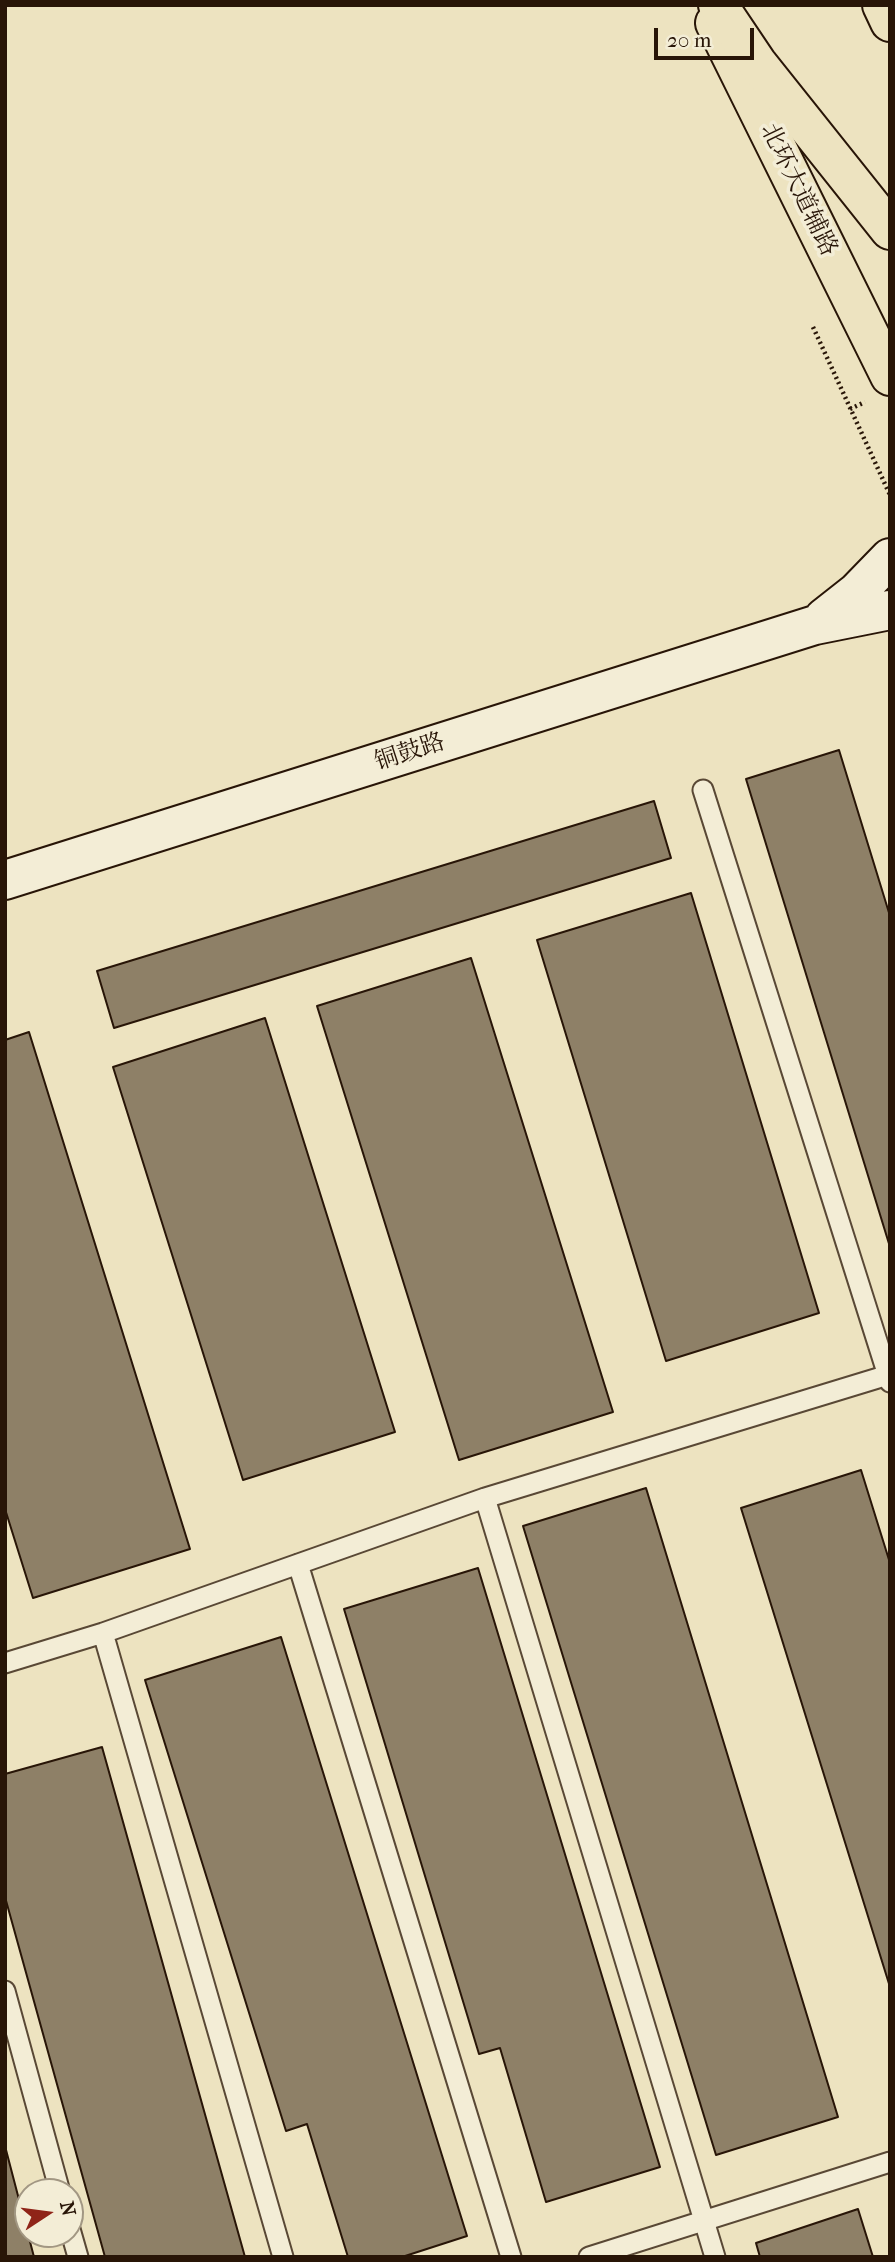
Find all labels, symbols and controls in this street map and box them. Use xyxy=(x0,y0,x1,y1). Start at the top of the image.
scale bar xyxy=(657,14,757,58)
text: 20 m xyxy=(667,28,711,52)
street label: 北环大道辅路 xyxy=(753,119,843,261)
street label: 铜鼓路 xyxy=(371,728,449,778)
north arrow xyxy=(14,2178,84,2248)
text: N xyxy=(55,2199,80,2218)

